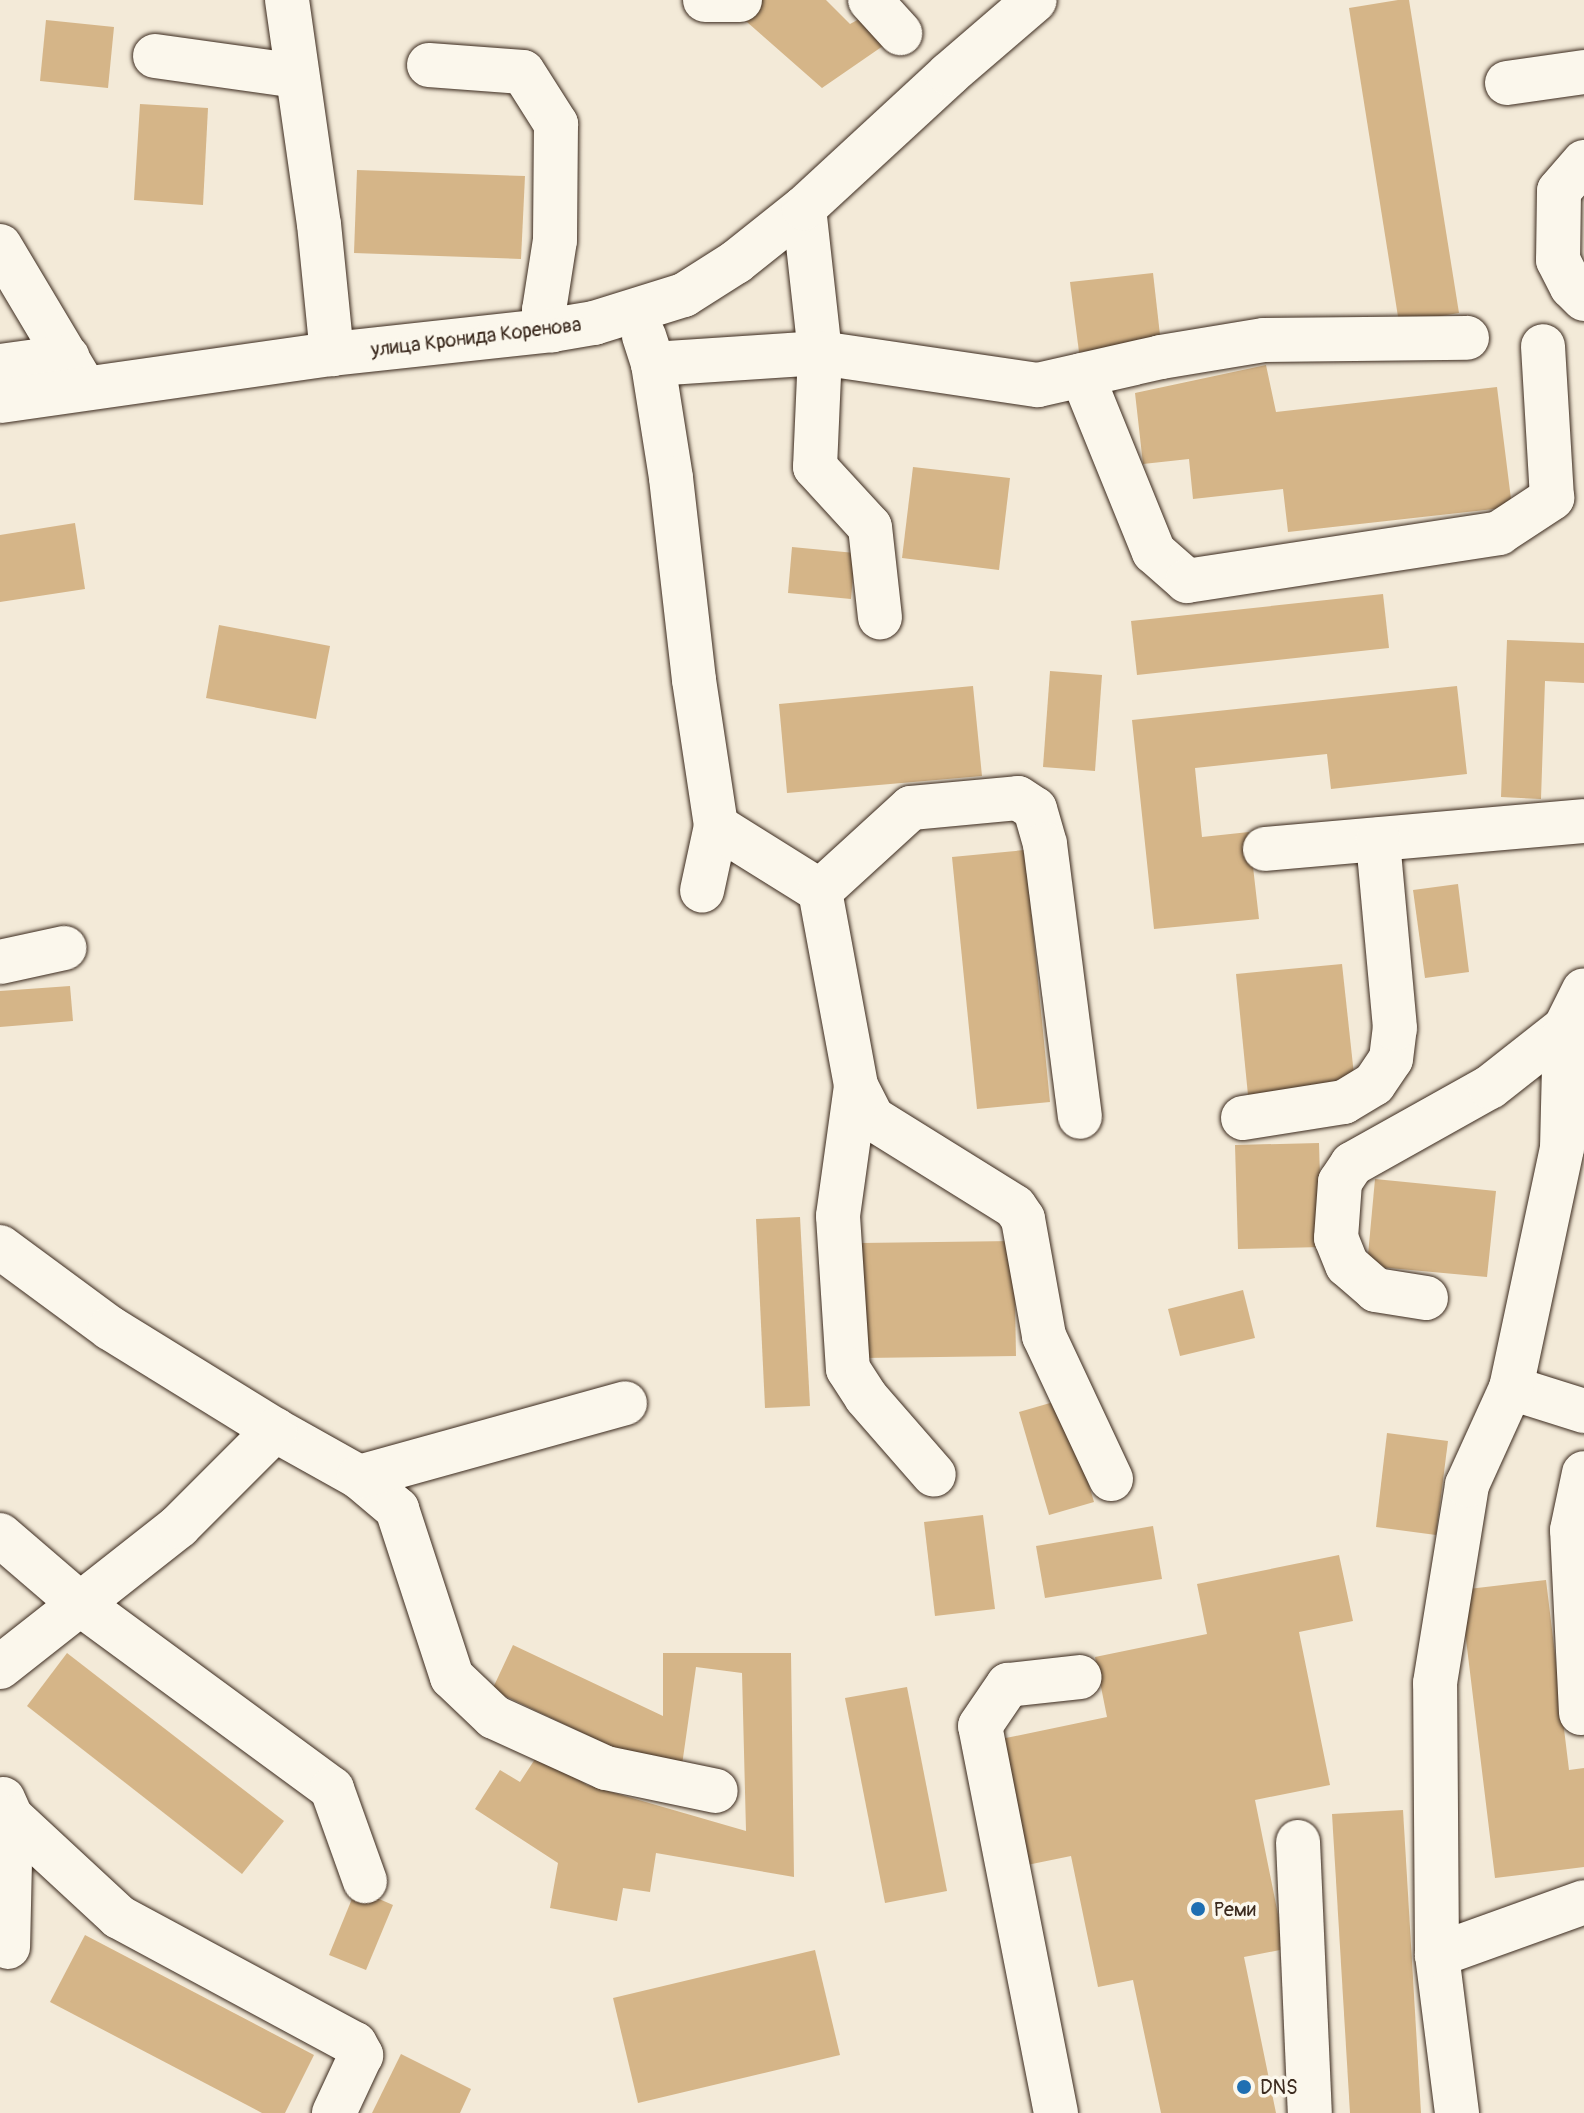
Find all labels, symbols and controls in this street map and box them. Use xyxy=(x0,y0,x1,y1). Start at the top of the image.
street label: улица Кронида Коренова xyxy=(369,312,583,362)
place label: Реми xyxy=(1214,1897,1256,1921)
marker: Реми xyxy=(1189,1900,1207,1918)
place label: DNS xyxy=(1260,2075,1298,2099)
marker: DNS xyxy=(1235,2078,1253,2096)

